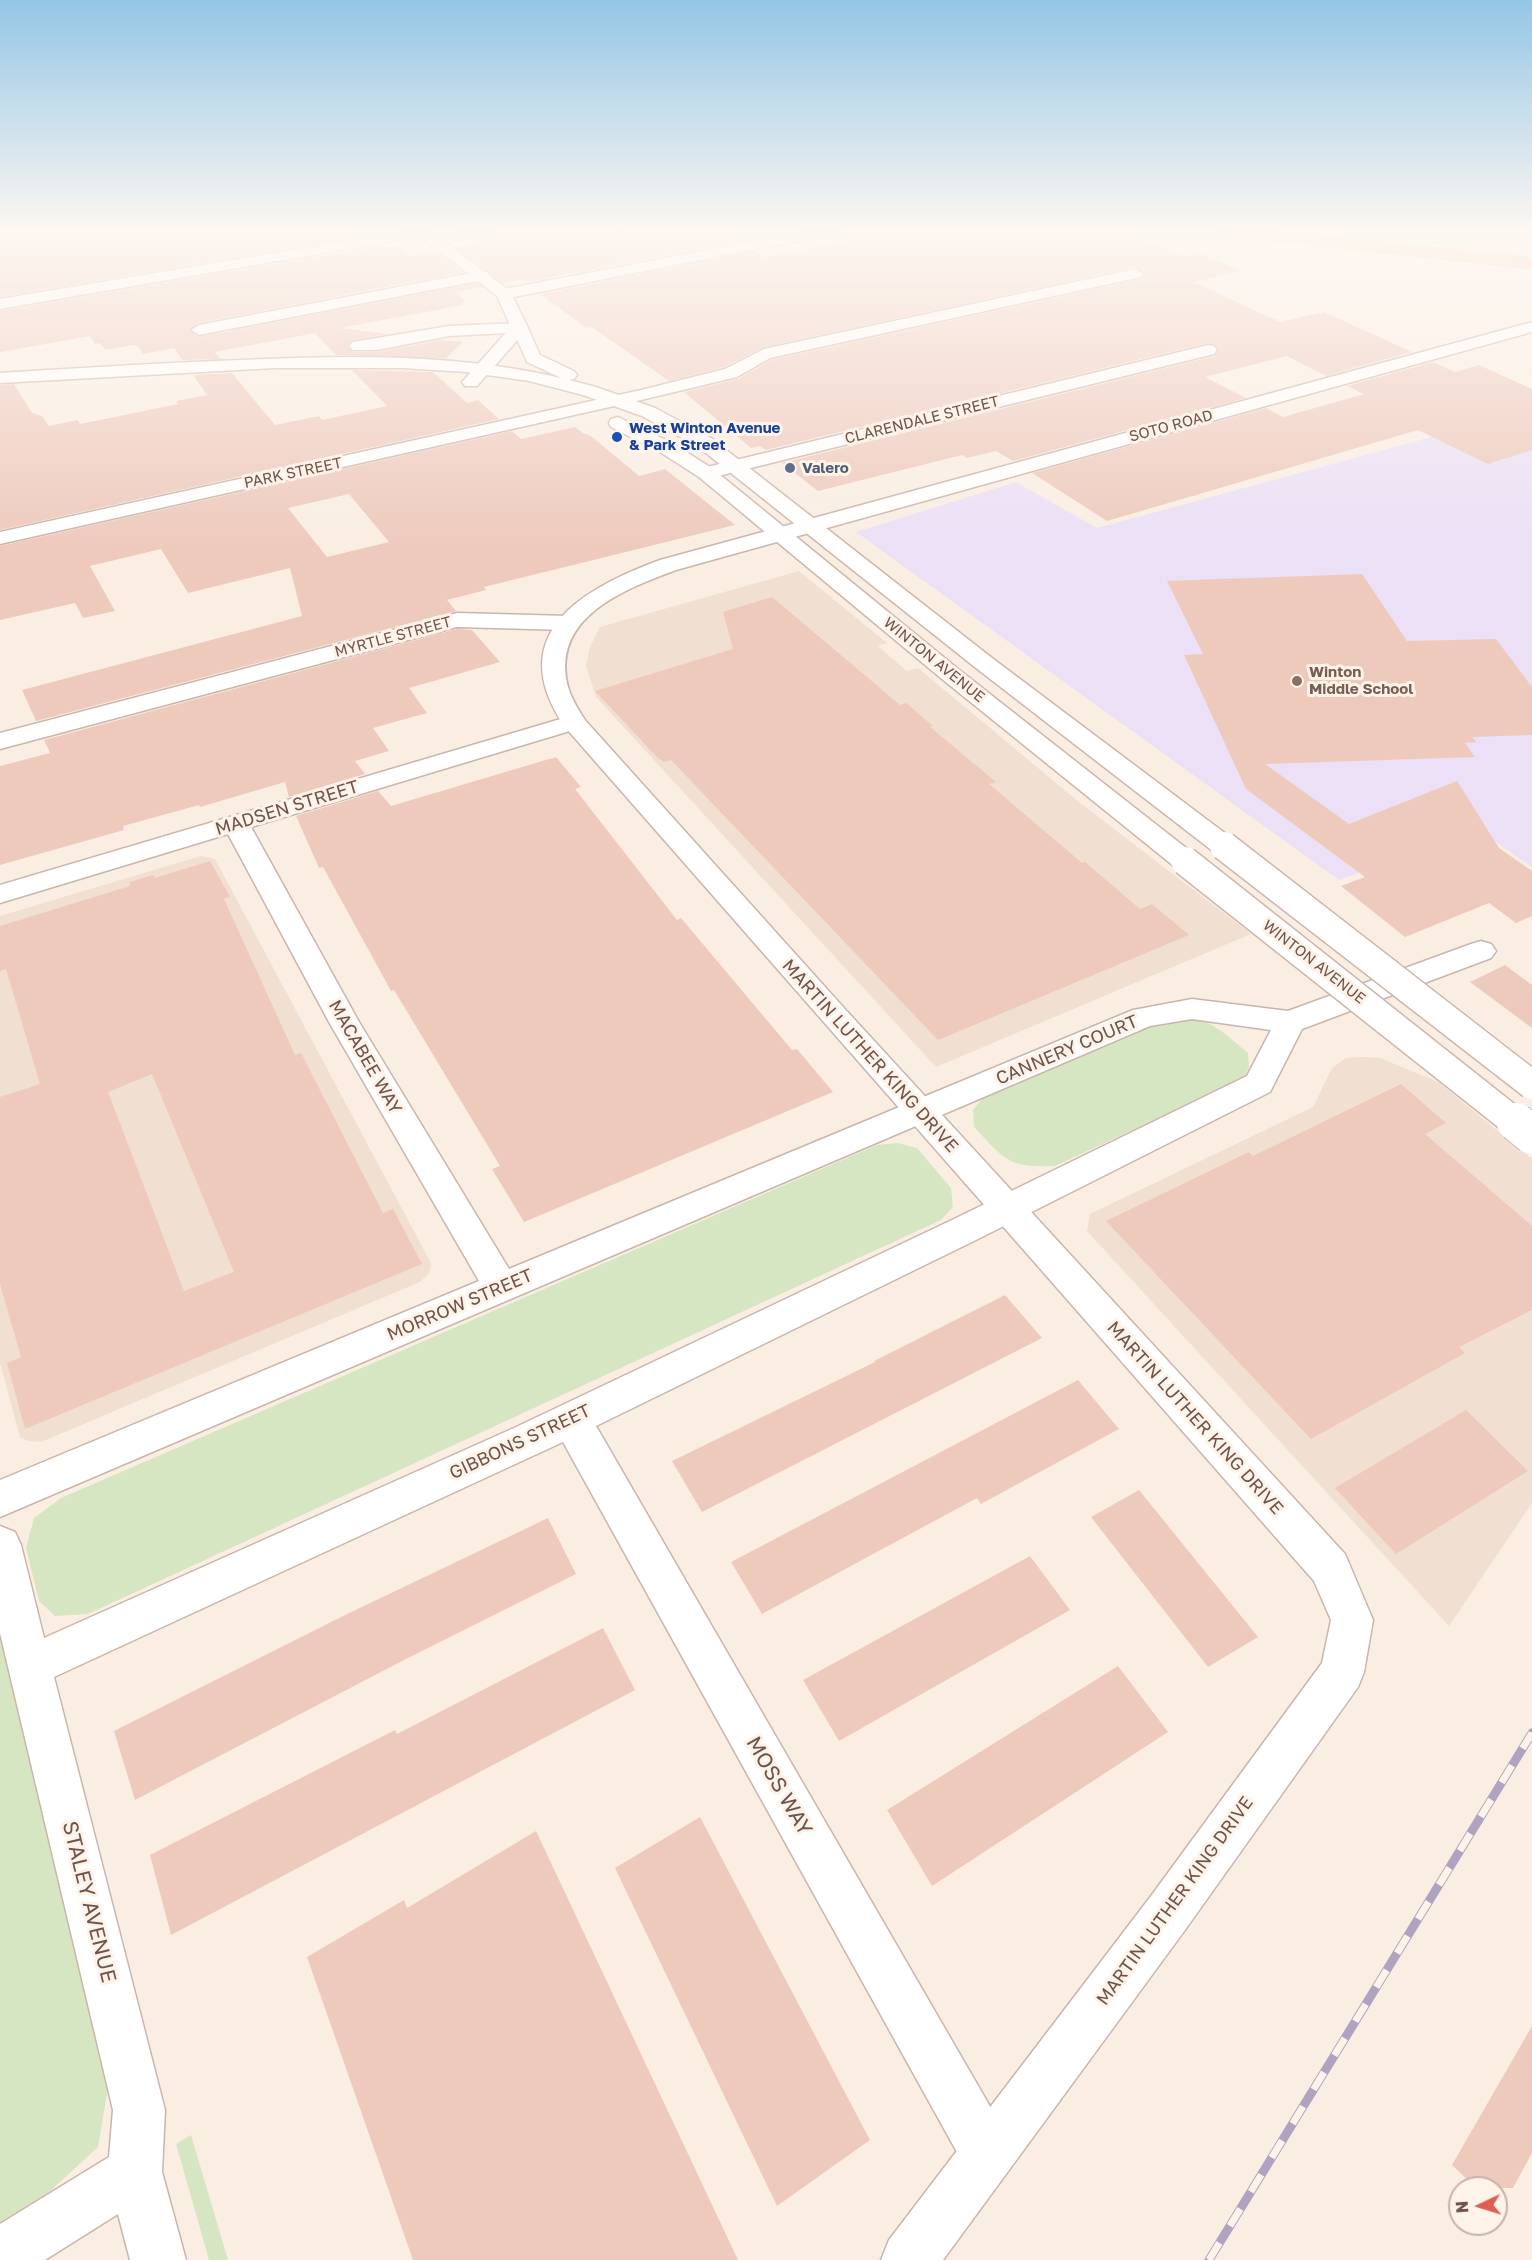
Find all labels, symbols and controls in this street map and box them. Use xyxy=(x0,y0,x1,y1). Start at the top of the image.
street label: CLARENDALE STREET xyxy=(843,392,1001,448)
street label: SOTO ROAD xyxy=(1127,406,1215,446)
place label: West Winton Avenue & Park Street xyxy=(629,419,780,454)
marker: West Winton Avenue & Park Street xyxy=(610,430,624,444)
street label: PARK STREET xyxy=(242,454,344,492)
place label: Valero xyxy=(802,459,849,477)
marker: Valero xyxy=(783,461,797,475)
street label: MYRTLE STREET xyxy=(333,613,453,661)
street label: WINTON AVENUE xyxy=(880,614,988,706)
place label: Winton Middle School xyxy=(1309,663,1413,698)
marker: Winton Middle School xyxy=(1290,674,1304,688)
street label: MADSEN STREET xyxy=(213,776,361,840)
street label: WINTON AVENUE xyxy=(1259,916,1369,1008)
street label: MARTIN LUTHER KING DRIVE xyxy=(778,955,962,1157)
street label: MACABEE WAY xyxy=(324,996,406,1118)
street label: CANNERY COURT xyxy=(993,1010,1141,1090)
street label: MORROW STREET xyxy=(384,1265,536,1345)
street label: MARTIN LUTHER KING DRIVE xyxy=(1103,1317,1287,1519)
street label: GIBBONS STREET xyxy=(446,1400,594,1484)
street label: MOSS WAY xyxy=(741,1732,817,1840)
street label: MARTIN LUTHER KING DRIVE xyxy=(1092,1793,1258,2009)
street label: STALEY AVENUE xyxy=(57,1819,121,1985)
north arrow xyxy=(1448,2176,1508,2236)
text: N xyxy=(1452,2200,1472,2214)

